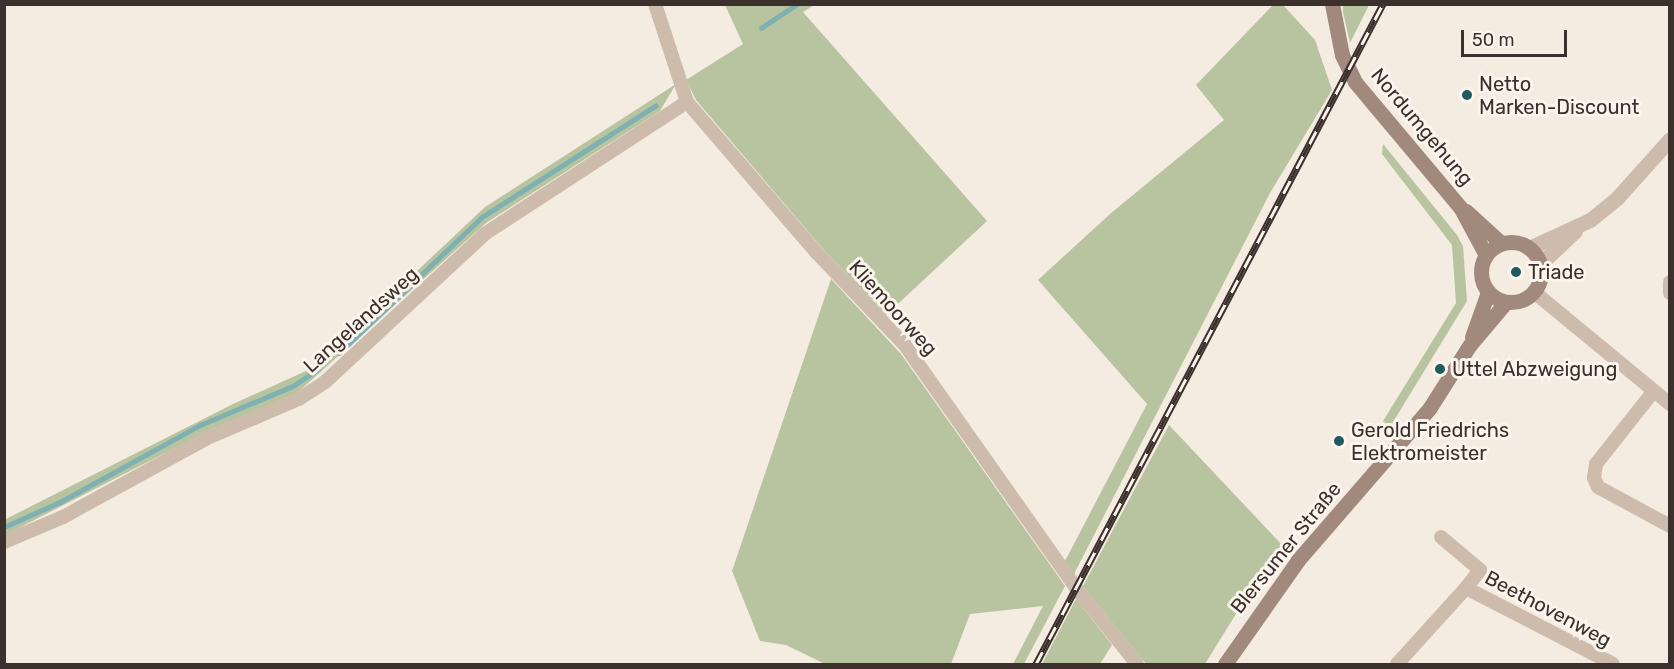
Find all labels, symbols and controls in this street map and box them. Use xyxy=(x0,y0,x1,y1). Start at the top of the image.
scale bar xyxy=(1464,18,1570,56)
text: 50 m xyxy=(1472,29,1515,51)
street label: Nordumgehung xyxy=(1366,63,1478,191)
place label: Netto Marken-Discount xyxy=(1479,72,1639,119)
marker: Netto Marken-Discount xyxy=(1460,88,1474,102)
street label: Kliemoorweg xyxy=(844,255,942,361)
place label: Triade xyxy=(1528,260,1585,284)
street label: Langelandsweg xyxy=(299,262,423,378)
marker: Triade xyxy=(1509,265,1523,279)
place label: Uttel Abzweigung xyxy=(1452,357,1618,381)
marker: Uttel Abzweigung xyxy=(1433,362,1447,376)
place label: Gerold Friedrichs Elektromeister xyxy=(1351,418,1509,465)
marker: Gerold Friedrichs Elektromeister xyxy=(1332,434,1346,448)
street label: Blersumer Straße xyxy=(1226,477,1346,619)
street label: Beethovenweg xyxy=(1481,566,1615,652)

